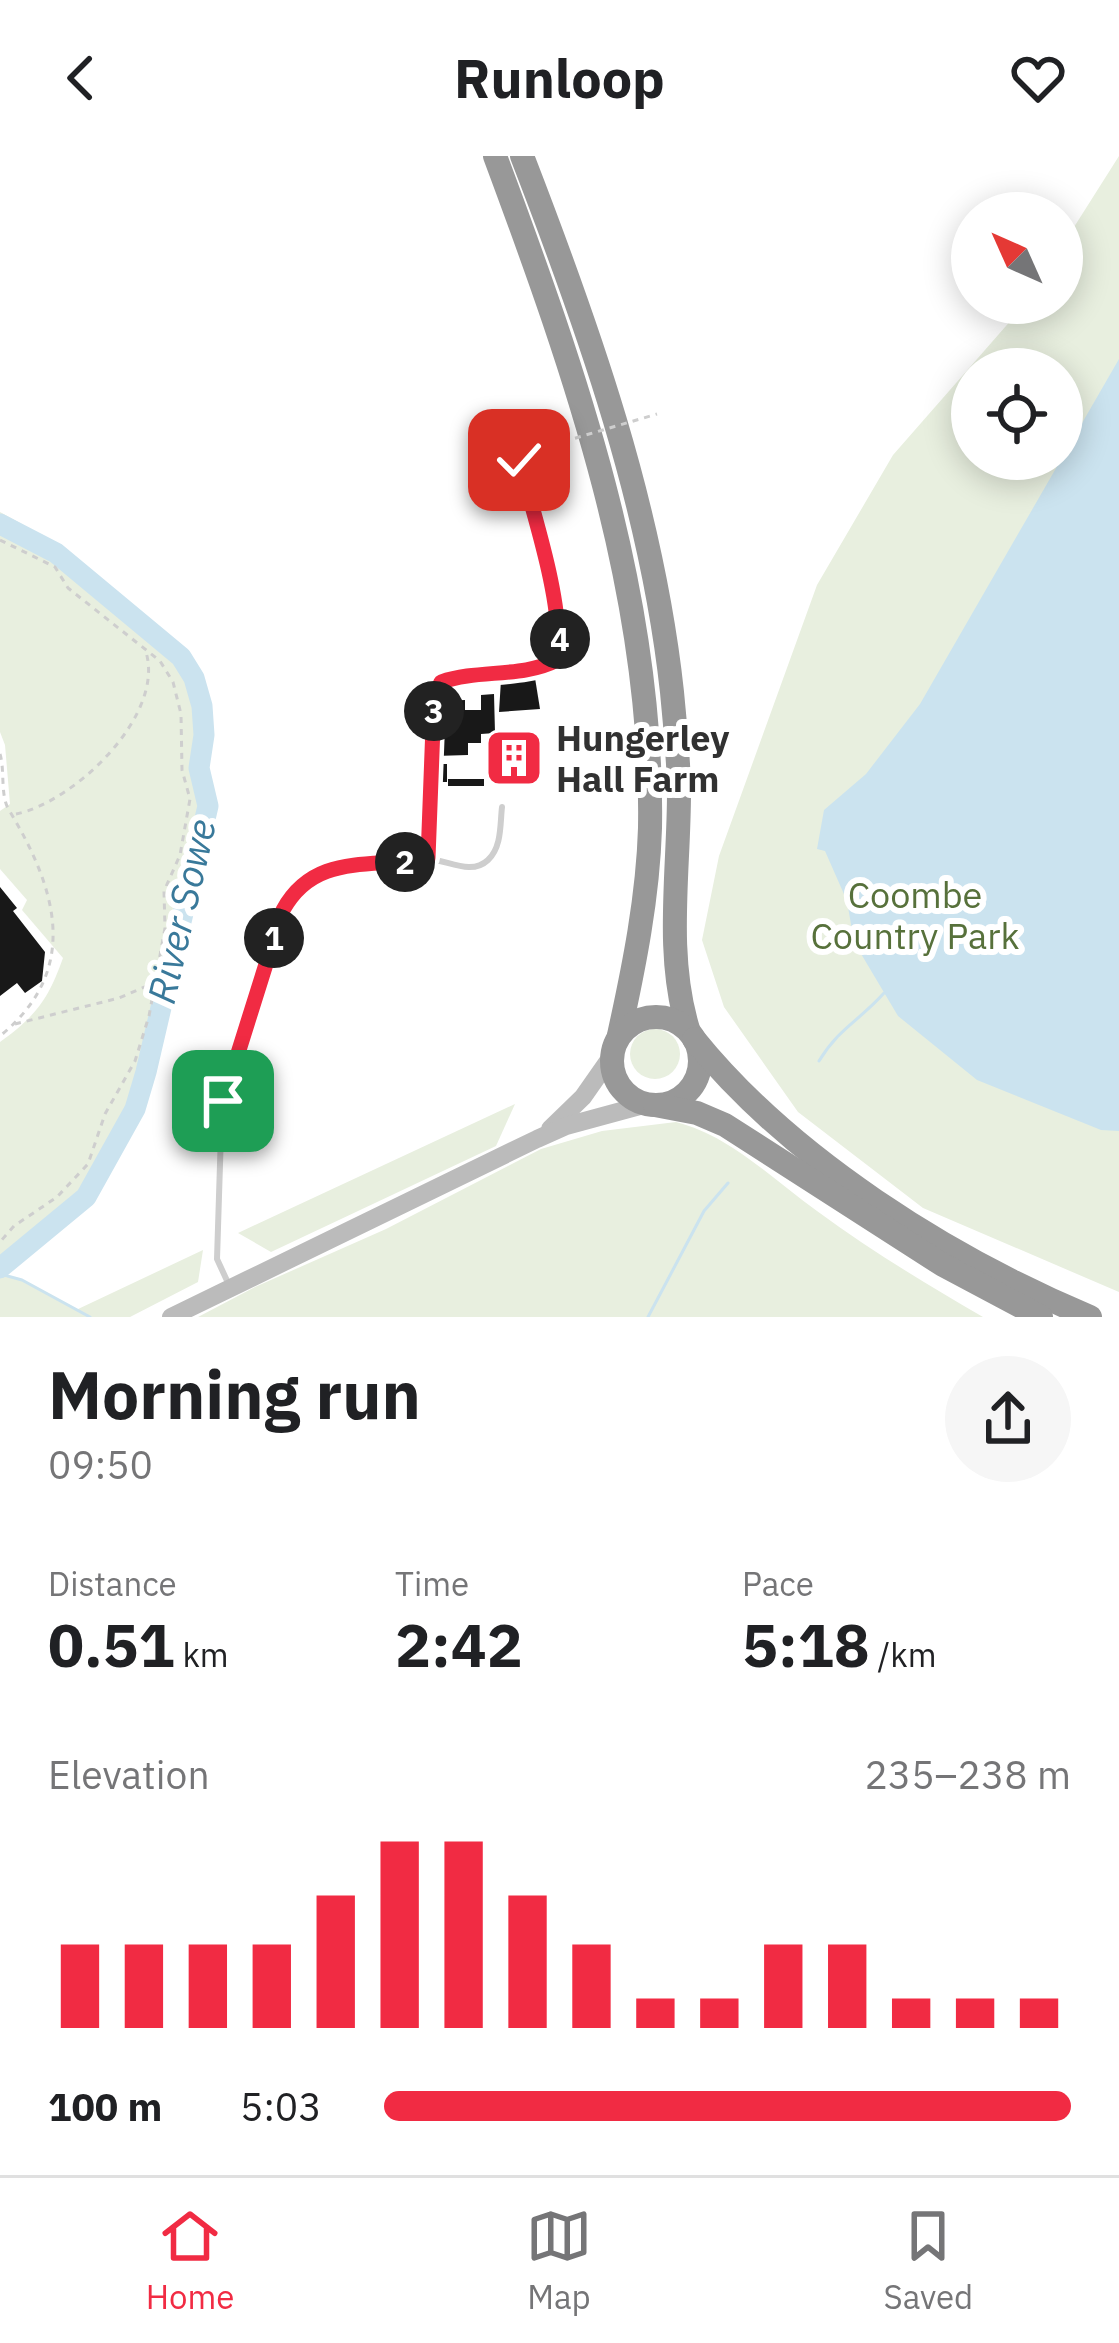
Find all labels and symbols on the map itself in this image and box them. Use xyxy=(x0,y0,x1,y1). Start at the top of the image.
north arrow xyxy=(951,192,1083,324)
pin xyxy=(468,409,570,511)
pin: 4 xyxy=(530,609,590,669)
pin: 3 xyxy=(404,681,464,741)
place label: Hungerley Hall Farm xyxy=(556,714,730,802)
building icon: Hungerley Hall Farm xyxy=(483,727,545,789)
water label: River Sowe xyxy=(135,814,227,1008)
pin: 2 xyxy=(375,832,435,892)
park label: Coombe Country Park xyxy=(811,871,1019,959)
pin: 1 xyxy=(244,908,304,968)
pin xyxy=(172,1050,274,1152)

